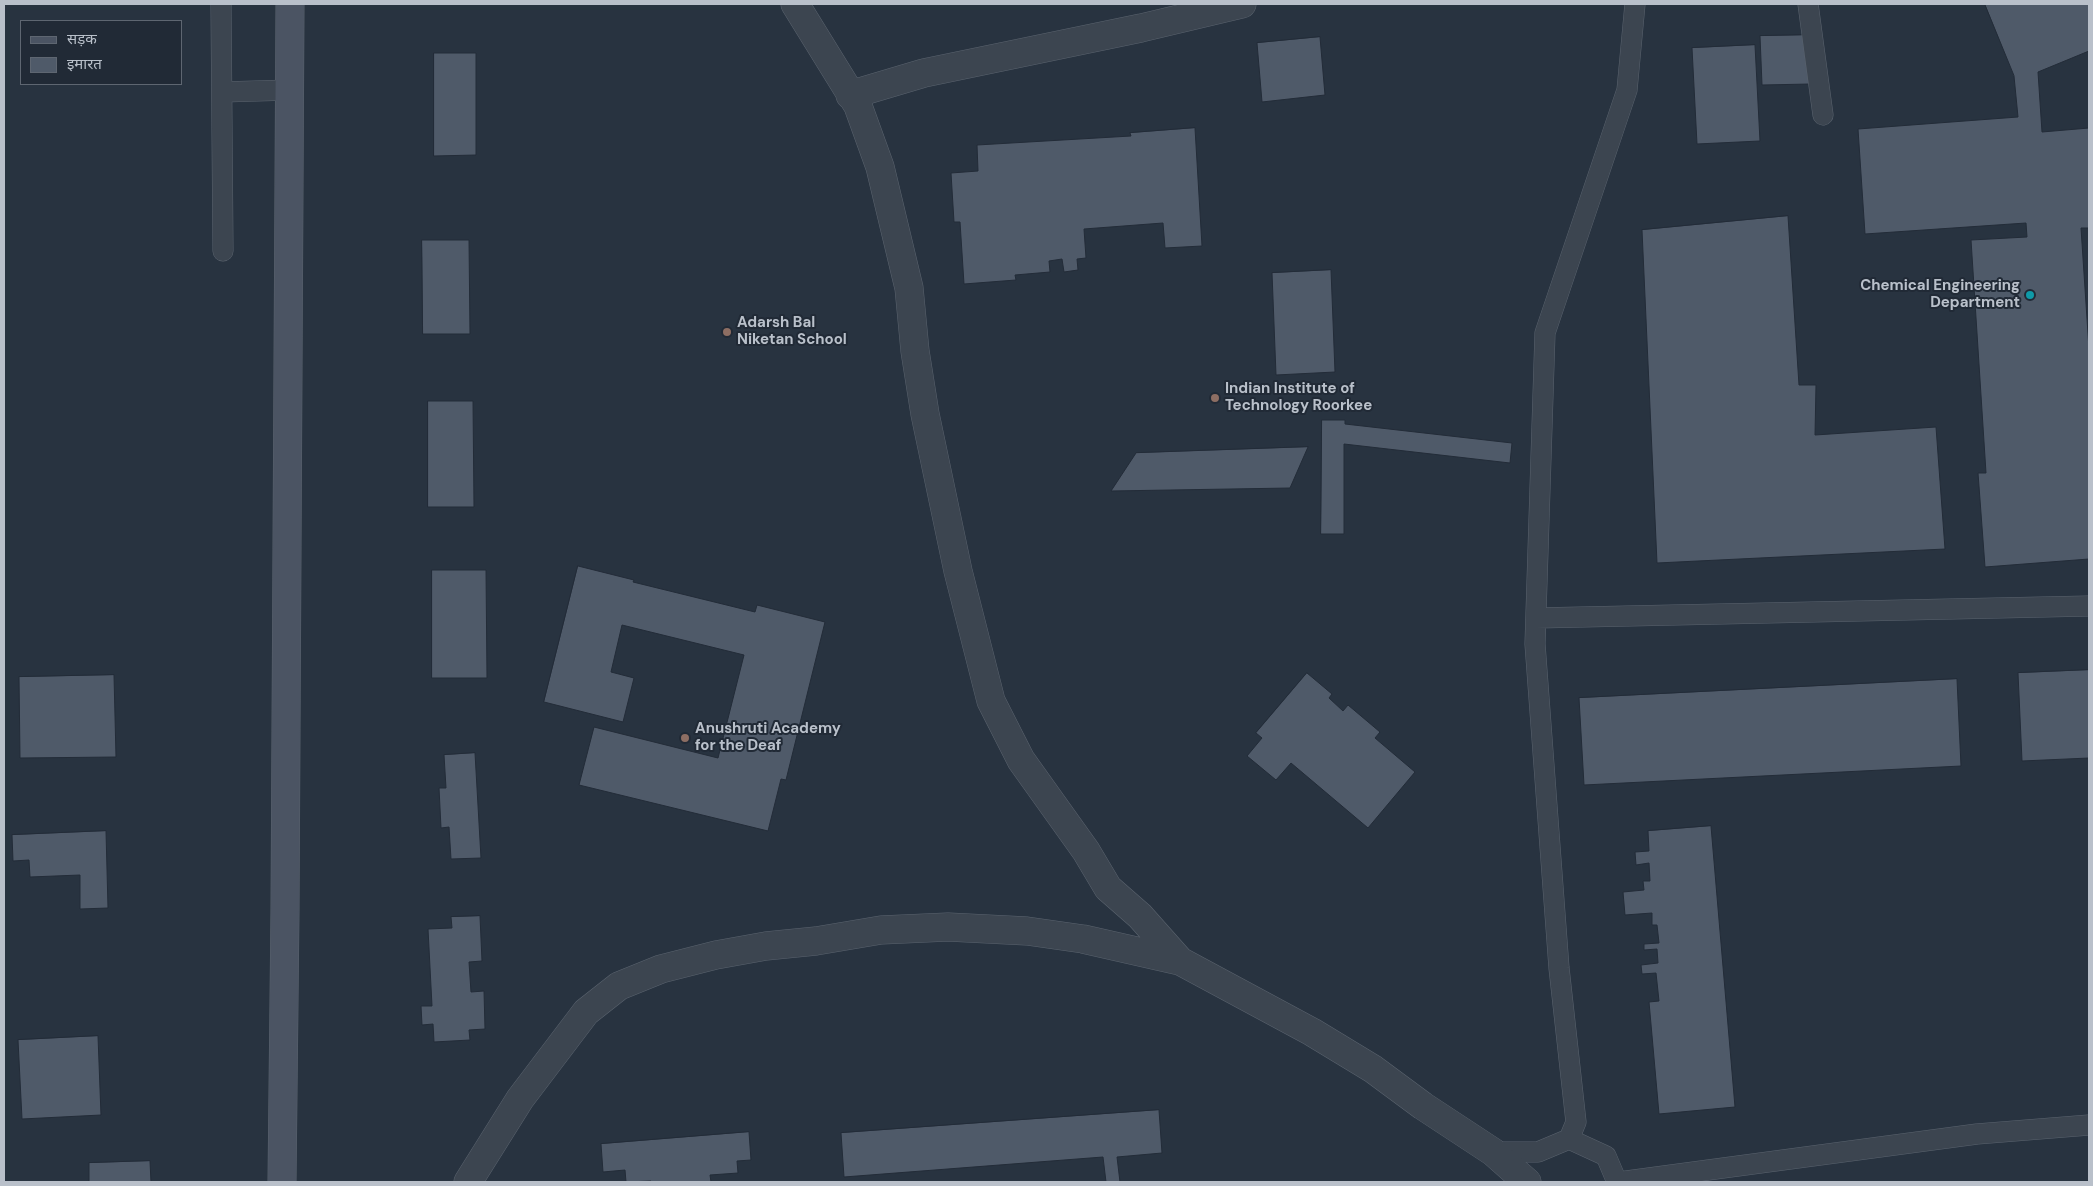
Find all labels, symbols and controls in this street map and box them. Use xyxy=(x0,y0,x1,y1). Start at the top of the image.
legend xyxy=(20,20,182,85)
text: सड़क xyxy=(67,29,97,49)
text: इमारत xyxy=(67,54,102,74)
place label: Chemical Engineering Department xyxy=(1860,277,2020,312)
marker: Chemical Engineering Department xyxy=(2024,289,2036,301)
place label: Adarsh Bal Niketan School xyxy=(737,314,847,349)
marker: Adarsh Bal Niketan School xyxy=(721,326,733,338)
place label: Indian Institute of Technology Roorkee xyxy=(1225,380,1372,415)
marker: Indian Institute of Technology Roorkee xyxy=(1209,392,1221,404)
place label: Anushruti Academy for the Deaf xyxy=(695,720,841,755)
marker: Anushruti Academy for the Deaf xyxy=(679,732,691,744)

